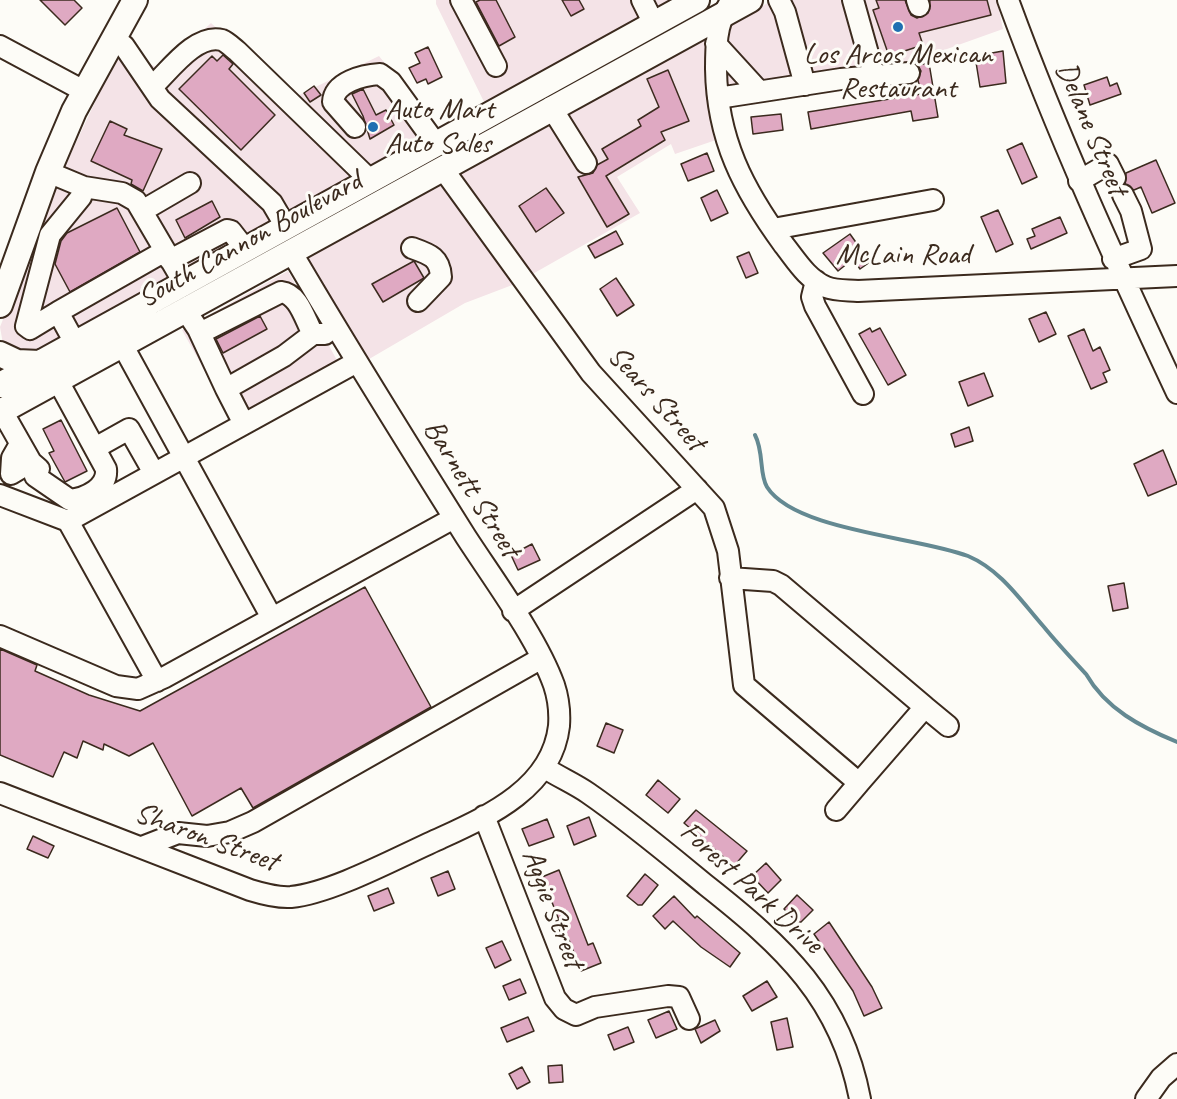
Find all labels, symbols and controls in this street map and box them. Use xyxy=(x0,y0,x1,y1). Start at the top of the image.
marker: Los Arcos Mexican Restaurant xyxy=(891,20,905,34)
place label: Los Arcos Mexican Restaurant xyxy=(804,37,992,107)
street label: Delane Street xyxy=(1047,57,1135,201)
place label: Auto Mart Auto Sales xyxy=(385,92,494,162)
marker: Auto Mart Auto Sales xyxy=(366,120,380,134)
street label: South Cannon Boulevard xyxy=(132,164,368,316)
street label: McLain Road xyxy=(836,237,970,273)
street label: Sears Street xyxy=(599,339,713,459)
street label: Barnett Street xyxy=(415,414,527,564)
street label: Sharon Street xyxy=(130,795,282,881)
street label: Forest Park Drive xyxy=(672,814,830,962)
street label: Aggie Street xyxy=(513,845,591,973)

